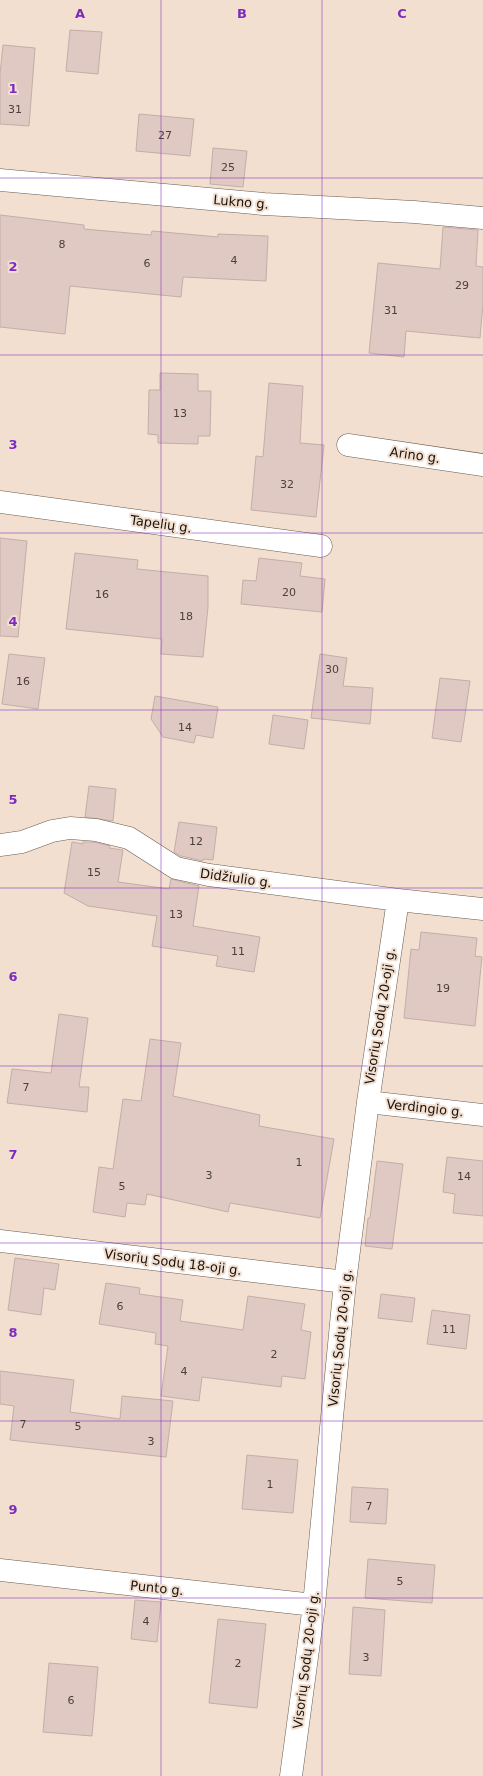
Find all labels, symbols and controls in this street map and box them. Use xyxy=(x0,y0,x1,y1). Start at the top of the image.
text: A xyxy=(75,6,85,21)
text: B xyxy=(237,6,247,21)
text: C xyxy=(397,6,407,21)
text: 1 xyxy=(8,81,18,96)
house number: 31 xyxy=(8,103,22,116)
house number: 27 xyxy=(158,129,172,142)
house number: 25 xyxy=(221,161,235,174)
street label: Lukno g. xyxy=(213,192,269,212)
house number: 8 xyxy=(59,238,66,251)
house number: 4 xyxy=(231,254,238,267)
house number: 6 xyxy=(144,257,151,270)
text: 2 xyxy=(8,259,18,274)
house number: 29 xyxy=(455,279,469,292)
house number: 31 xyxy=(384,304,398,317)
house number: 13 xyxy=(173,407,187,420)
text: 3 xyxy=(8,437,18,452)
street label: Arino g. xyxy=(389,444,441,466)
house number: 32 xyxy=(280,478,294,491)
street label: Tapelių g. xyxy=(128,512,193,536)
house number: 20 xyxy=(282,586,296,599)
house number: 16 xyxy=(95,588,109,601)
house number: 18 xyxy=(179,610,193,623)
text: 4 xyxy=(8,614,18,629)
house number: 30 xyxy=(325,663,339,676)
house number: 16 xyxy=(16,675,30,688)
house number: 14 xyxy=(178,721,192,734)
text: 5 xyxy=(8,792,18,807)
house number: 12 xyxy=(189,835,203,848)
house number: 15 xyxy=(87,866,101,879)
street label: Didžiulio g. xyxy=(199,866,273,890)
house number: 13 xyxy=(169,908,183,921)
house number: 11 xyxy=(231,945,245,958)
street label: Visorių Sodų 20-oji g. xyxy=(362,947,398,1085)
text: 6 xyxy=(8,969,18,984)
house number: 19 xyxy=(436,982,450,995)
house number: 7 xyxy=(23,1081,30,1094)
street label: Verdingio g. xyxy=(386,1096,464,1120)
text: 7 xyxy=(8,1147,18,1162)
house number: 1 xyxy=(296,1156,303,1169)
house number: 3 xyxy=(206,1169,213,1182)
house number: 14 xyxy=(457,1170,471,1183)
house number: 5 xyxy=(119,1180,126,1193)
street label: Visorių Sodų 18-oji g. xyxy=(103,1246,243,1278)
street label: Visorių Sodų 20-oji g. xyxy=(325,1268,355,1408)
house number: 6 xyxy=(117,1300,124,1313)
house number: 11 xyxy=(442,1323,456,1336)
text: 8 xyxy=(8,1325,18,1340)
house number: 2 xyxy=(271,1348,278,1361)
house number: 4 xyxy=(181,1365,188,1378)
house number: 7 xyxy=(20,1418,27,1431)
house number: 5 xyxy=(75,1420,82,1433)
house number: 3 xyxy=(148,1435,155,1448)
house number: 1 xyxy=(267,1478,274,1491)
house number: 7 xyxy=(366,1500,373,1513)
text: 9 xyxy=(8,1502,18,1517)
house number: 5 xyxy=(397,1575,404,1588)
street label: Punto g. xyxy=(130,1578,184,1598)
street label: Visorių Sodų 20-oji g. xyxy=(290,1590,322,1730)
house number: 4 xyxy=(143,1615,150,1628)
house number: 3 xyxy=(363,1651,370,1664)
house number: 2 xyxy=(235,1657,242,1670)
house number: 6 xyxy=(68,1694,75,1707)

